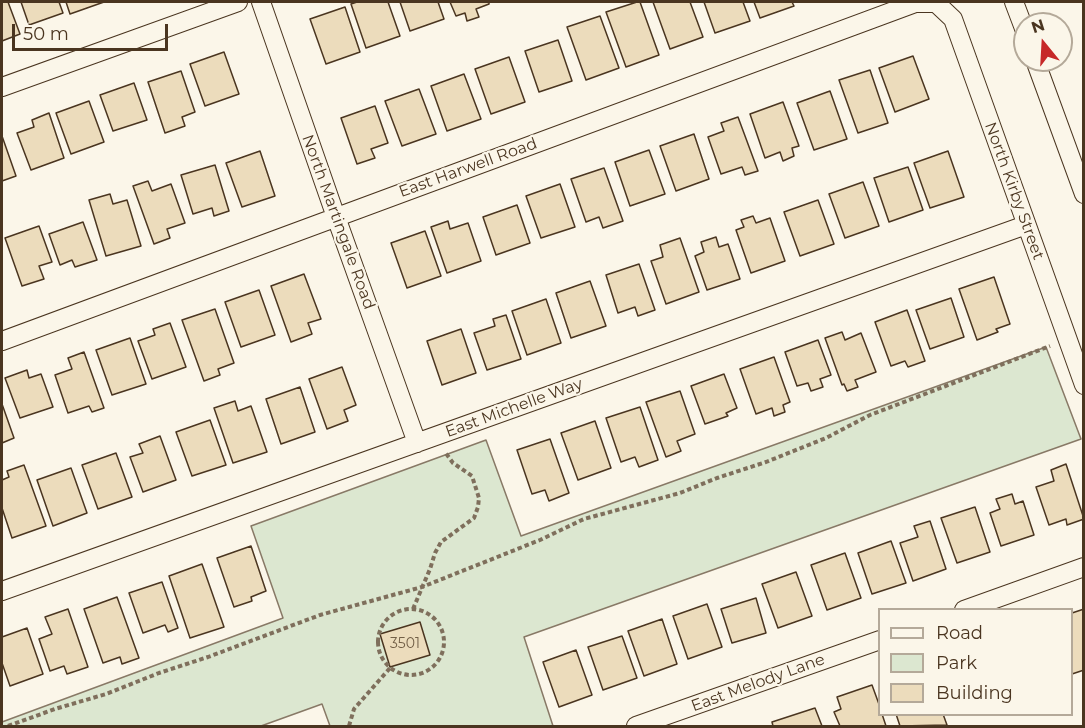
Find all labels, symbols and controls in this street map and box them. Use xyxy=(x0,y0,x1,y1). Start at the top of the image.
scale bar xyxy=(15,12,171,50)
north arrow xyxy=(1013,12,1073,72)
text: N xyxy=(1029,15,1047,37)
text: 50 m xyxy=(23,23,69,45)
street label: North Kirby Street xyxy=(980,120,1048,262)
street label: North Martingale Road xyxy=(297,132,379,312)
street label: East Harwell Road xyxy=(396,134,540,202)
street label: East Michelle Way xyxy=(443,374,585,442)
legend xyxy=(878,608,1073,716)
text: Road xyxy=(936,622,983,644)
house number: 3501 xyxy=(390,636,420,652)
street label: East Melody Lane xyxy=(689,650,827,716)
text: Park xyxy=(936,652,977,674)
text: Building xyxy=(936,682,1013,704)

